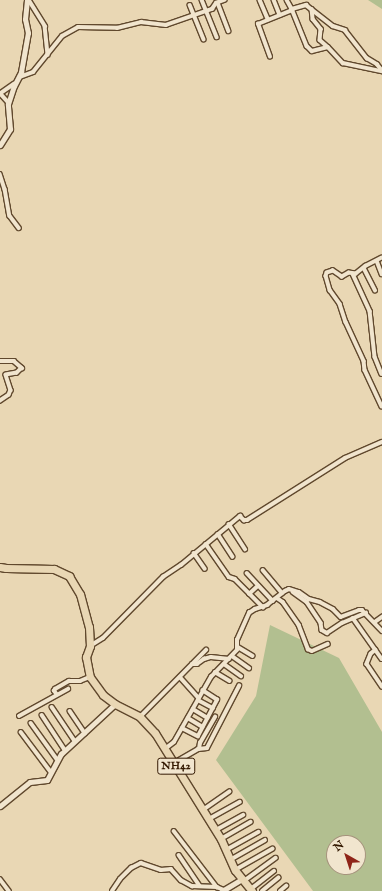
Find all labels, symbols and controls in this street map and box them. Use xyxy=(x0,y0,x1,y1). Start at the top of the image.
road number: NH42 xyxy=(157,757,195,775)
north arrow xyxy=(326,835,366,875)
text: N xyxy=(331,838,347,855)

